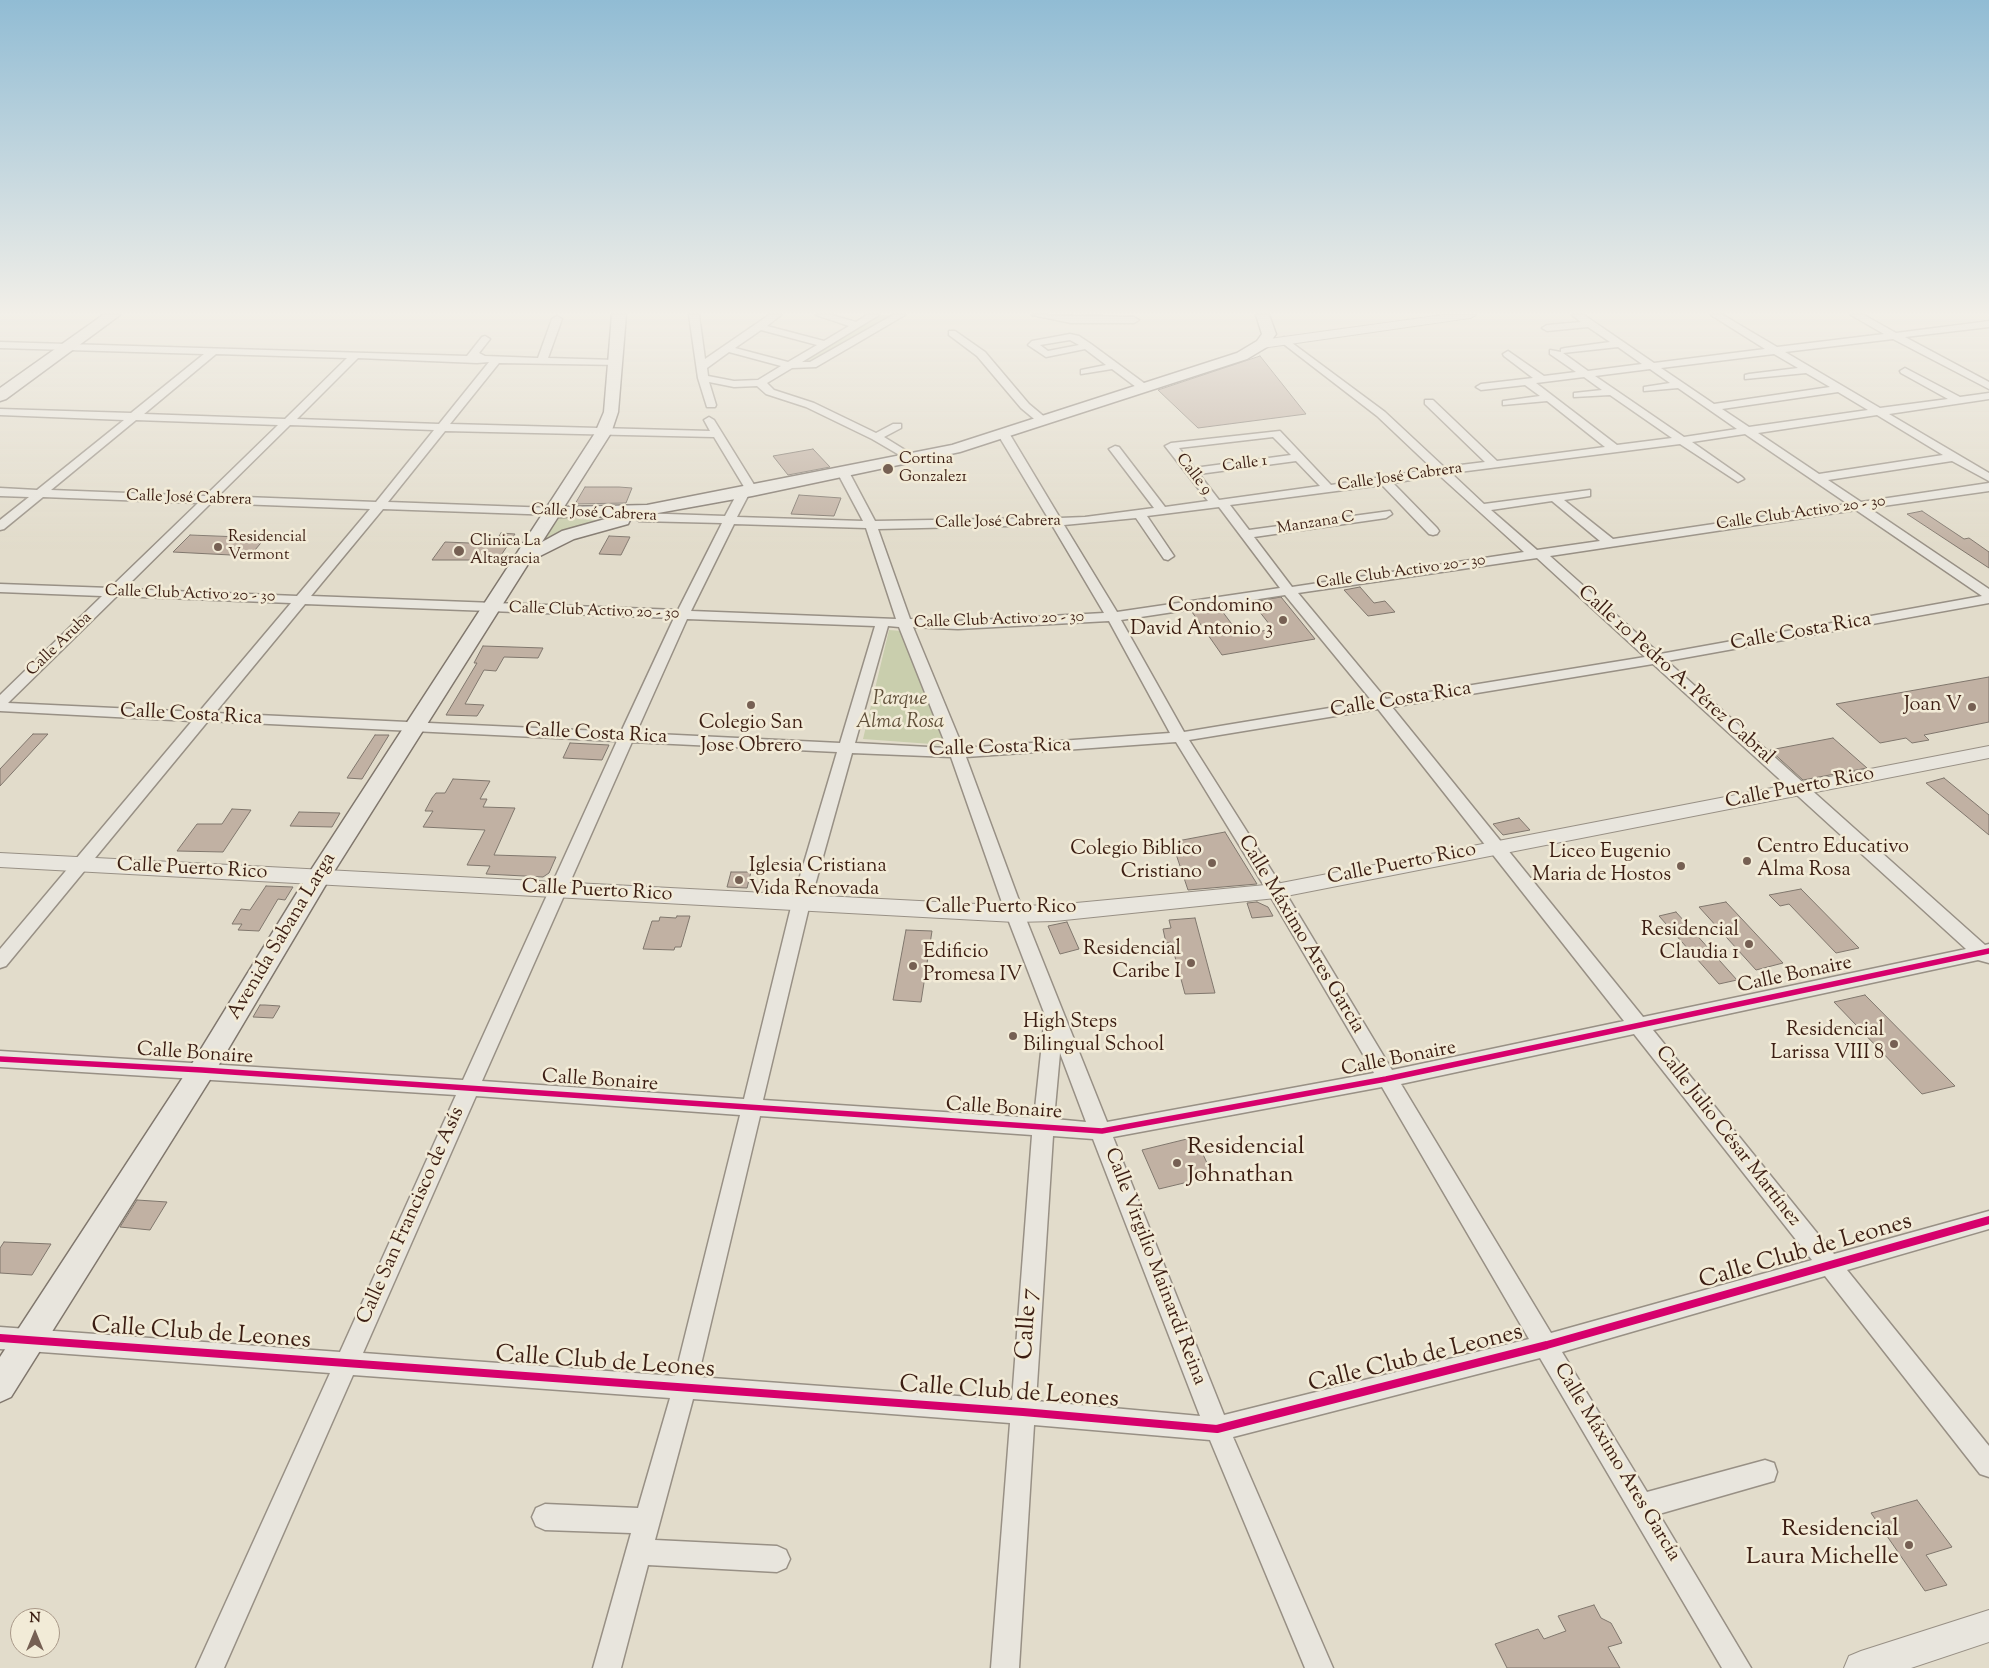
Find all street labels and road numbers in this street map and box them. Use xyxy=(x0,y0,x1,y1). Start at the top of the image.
street label: Calle 9 xyxy=(1171,450,1215,500)
street label: Calle 1 xyxy=(1221,452,1269,478)
street label: Calle José Cabrera xyxy=(1336,460,1464,496)
street label: Calle José Cabrera xyxy=(126,487,252,511)
street label: Calle Club Activo 20 - 30 xyxy=(1715,493,1887,535)
street label: Calle José Cabrera xyxy=(531,501,657,527)
street label: Manzana C xyxy=(1276,508,1356,540)
street label: Calle José Cabrera xyxy=(935,512,1061,534)
street label: Calle Club Activo 20 - 30 xyxy=(1315,552,1487,594)
street label: Calle 10 Pedro A. Pérez Cabral xyxy=(1572,581,1778,771)
street label: Calle Club Activo 20 - 30 xyxy=(104,582,276,608)
street label: Calle Club Activo 20 - 30 xyxy=(508,599,680,625)
street label: Calle Club Activo 20 - 30 xyxy=(913,608,1085,634)
street label: Calle Aruba xyxy=(23,609,97,681)
street label: Calle Costa Rica xyxy=(1729,609,1873,657)
street label: Calle Costa Rica xyxy=(1329,678,1473,724)
street label: Calle Costa Rica xyxy=(119,700,263,732)
street label: Calle Costa Rica xyxy=(524,719,668,751)
street label: Calle Costa Rica xyxy=(928,735,1072,763)
street label: Calle Puerto Rico xyxy=(1724,763,1876,815)
street label: Calle Máximo Ares García xyxy=(1231,832,1369,1038)
street label: Calle Puerto Rico xyxy=(1326,839,1478,891)
street label: Avenida Sabana Larga xyxy=(224,849,342,1025)
street label: Calle Puerto Rico xyxy=(116,854,268,886)
street label: Calle Puerto Rico xyxy=(521,876,673,908)
street label: Calle Puerto Rico xyxy=(926,897,1076,921)
street label: Calle Bonaire xyxy=(1735,952,1855,1000)
street label: Calle Bonaire xyxy=(1339,1037,1459,1083)
street label: Calle Bonaire xyxy=(136,1039,254,1071)
street label: Calle Julio César Martínez xyxy=(1649,1042,1805,1232)
street label: Calle Bonaire xyxy=(541,1066,659,1098)
street label: Calle Bonaire xyxy=(945,1094,1063,1126)
street label: Calle San Francisco de Asís xyxy=(353,1104,471,1328)
street label: Calle Virgilio Mainardi Reina xyxy=(1098,1145,1210,1389)
street label: Calle Club de Leones xyxy=(1696,1209,1916,1297)
street label: Calle 7 xyxy=(1012,1287,1046,1361)
street label: Calle Club de Leones xyxy=(90,1313,312,1357)
street label: Calle Club de Leones xyxy=(1306,1319,1526,1401)
street label: Calle Club de Leones xyxy=(494,1342,716,1386)
street label: Calle Máximo Ares García xyxy=(1547,1360,1685,1566)
street label: Calle Club de Leones xyxy=(898,1372,1120,1416)

